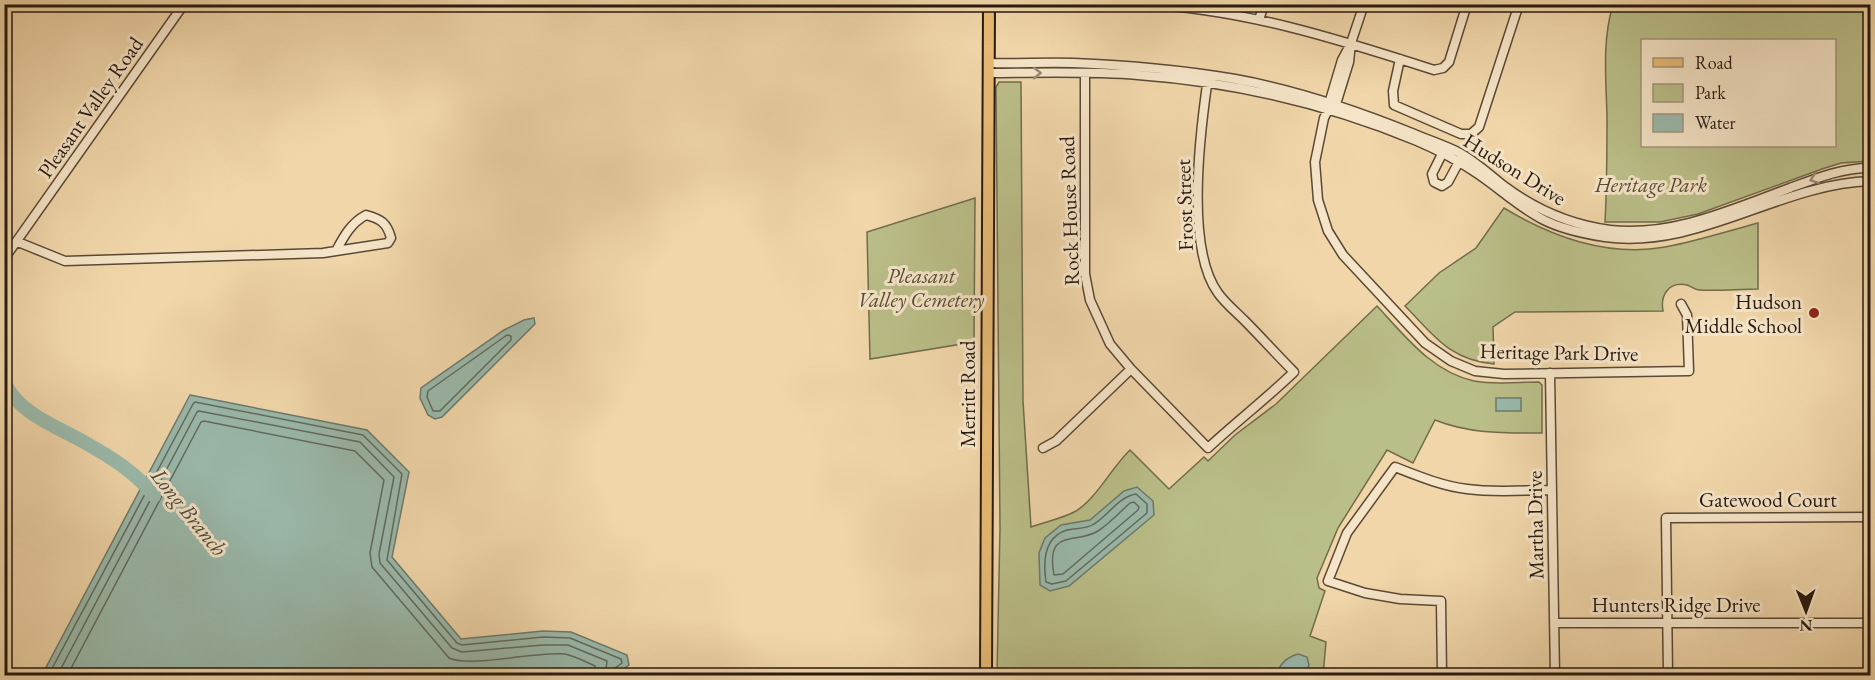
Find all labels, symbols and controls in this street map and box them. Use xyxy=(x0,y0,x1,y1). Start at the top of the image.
street label: Pleasant Valley Road xyxy=(31,31,149,183)
legend xyxy=(1641,39,1836,147)
text: Road xyxy=(1695,51,1734,74)
one-way arrow xyxy=(1032,67,1041,79)
text: Park xyxy=(1695,81,1726,104)
text: Water xyxy=(1695,111,1736,134)
street label: Hudson Drive xyxy=(1459,127,1571,211)
street label: Rock House Road xyxy=(1053,135,1085,286)
street label: Frost Street xyxy=(1169,158,1199,251)
park label: Heritage Park xyxy=(1594,171,1707,198)
one-way arrow xyxy=(1809,172,1820,185)
park label: Pleasant Valley Cemetery xyxy=(858,262,985,313)
place label: Hudson Middle School xyxy=(1685,288,1802,339)
marker: Hudson Middle School xyxy=(1807,306,1821,320)
street label: Heritage Park Drive xyxy=(1479,337,1639,367)
street label: Merritt Road xyxy=(954,340,981,448)
water label: Long Branch xyxy=(144,461,234,562)
street label: Martha Drive xyxy=(1521,470,1549,580)
street label: Gatewood Court xyxy=(1699,486,1837,513)
north arrow xyxy=(1776,581,1836,641)
street label: Hunters Ridge Drive xyxy=(1591,591,1761,618)
text: N xyxy=(1800,615,1813,636)

